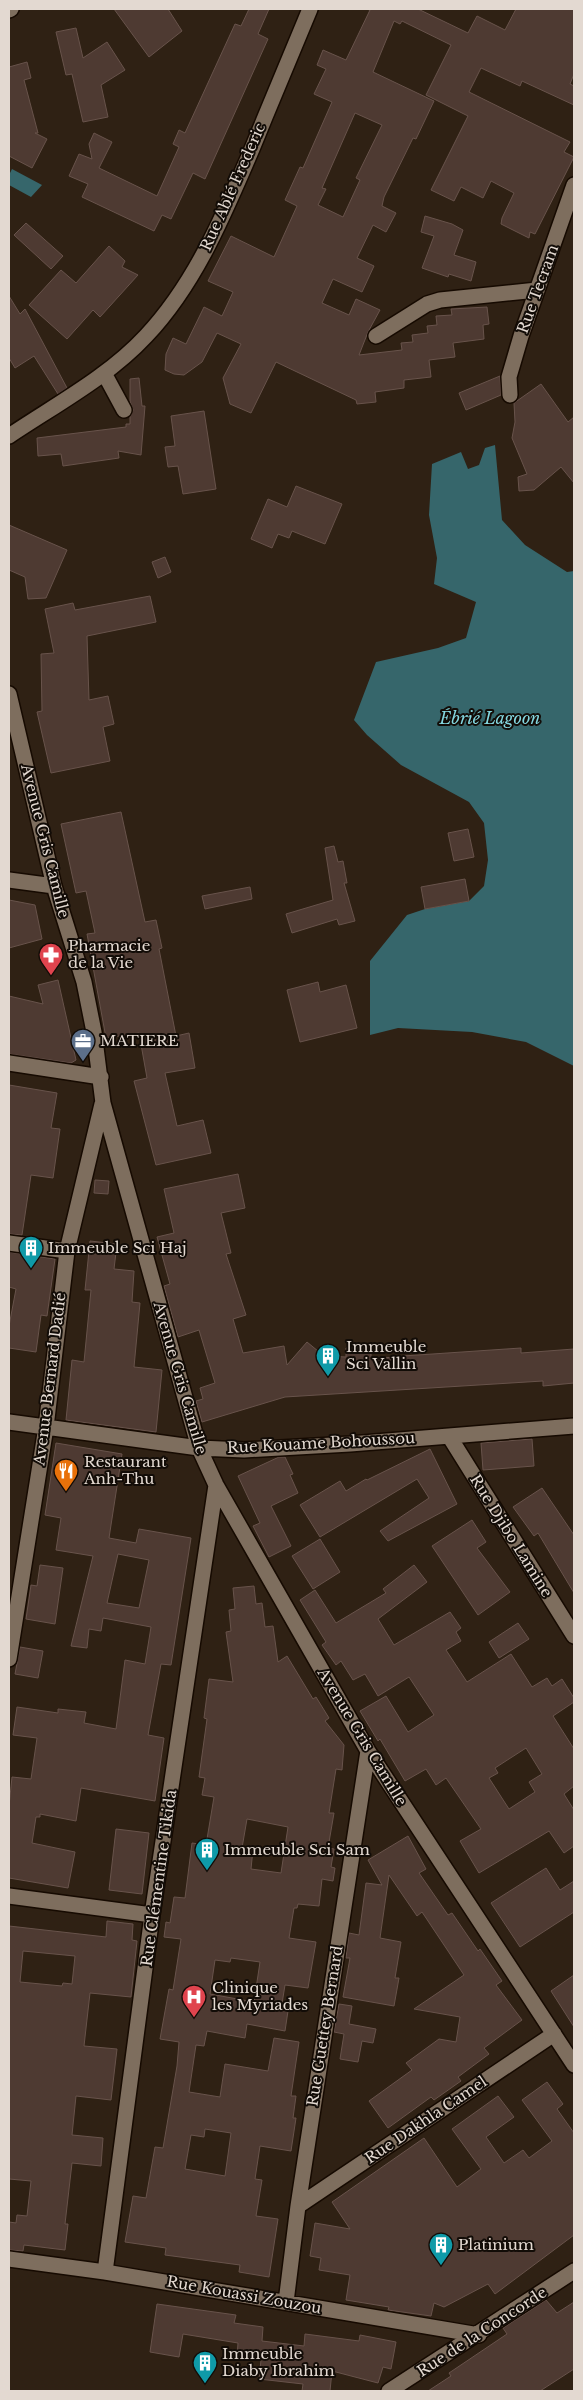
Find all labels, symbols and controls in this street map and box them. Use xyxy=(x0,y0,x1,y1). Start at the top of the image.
street label: Rue Ablé Frederic xyxy=(196,120,269,254)
street label: Rue Tecram xyxy=(513,242,562,336)
water label: Ébrié Lagoon xyxy=(439,708,540,728)
street label: Avenue Gris Camille xyxy=(17,761,74,920)
place label: Pharmacie de la Vie xyxy=(68,936,150,972)
pharmacy icon: Pharmacie de la Vie xyxy=(38,942,64,976)
office icon: MATIERE xyxy=(70,1028,96,1062)
place label: MATIERE xyxy=(100,1031,179,1050)
building icon: Immeuble Sci Haj xyxy=(18,1235,44,1269)
place label: Immeuble Sci Haj xyxy=(48,1238,187,1257)
street label: Avenue Bernard Dadié xyxy=(29,1291,70,1467)
street label: Avenue Gris Camille xyxy=(149,1298,211,1456)
place label: Immeuble Sci Vallin xyxy=(346,1337,426,1373)
building icon: Immeuble Sci Vallin xyxy=(315,1343,341,1377)
street label: Rue Kouame Bohoussou xyxy=(227,1428,415,1457)
place label: Restaurant Anh-Thu xyxy=(83,1452,167,1488)
restaurant icon: Restaurant Anh-Thu xyxy=(53,1458,79,1492)
street label: Rue Djibo Lamine xyxy=(466,1471,557,1601)
street label: Avenue Gris Camille xyxy=(313,1663,411,1809)
street label: Rue Clémentine Tikida xyxy=(137,1788,180,1968)
building icon: Immeuble Sci Sam xyxy=(194,1837,220,1871)
place label: Immeuble Sci Sam xyxy=(224,1840,370,1859)
street label: Rue Guettey Bernard xyxy=(302,1944,347,2108)
place label: Clinique les Myriades xyxy=(212,1978,308,2014)
hospital icon: Clinique les Myriades xyxy=(181,1984,207,2018)
street label: Rue Dakhla Camel xyxy=(361,2072,490,2167)
building icon: Platinium xyxy=(428,2232,454,2266)
place label: Platinium xyxy=(458,2235,534,2254)
street label: Rue Kouassi Zouzou xyxy=(165,2272,323,2317)
street label: Rue de la Concorde xyxy=(413,2283,550,2381)
place label: Immeuble Diaby Ibrahim xyxy=(222,2344,335,2380)
building icon: Immeuble Diaby Ibrahim xyxy=(192,2350,218,2384)

